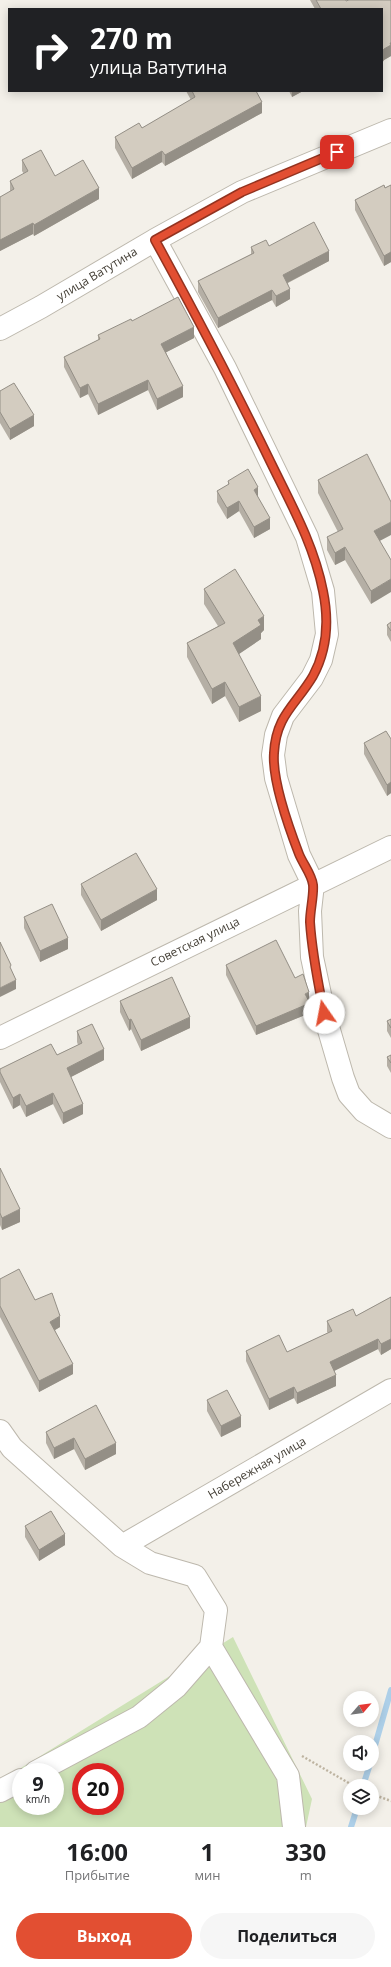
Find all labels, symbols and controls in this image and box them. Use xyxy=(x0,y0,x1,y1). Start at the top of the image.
text: 270 m xyxy=(90,19,173,57)
icon: right xyxy=(24,24,76,76)
text: улица Ватутина xyxy=(90,55,227,79)
pin xyxy=(320,135,354,169)
icon: arrive xyxy=(326,141,348,163)
street label: улица Ватутина xyxy=(53,243,140,304)
street label: Советская улица xyxy=(147,913,242,970)
position arrow xyxy=(303,992,345,1034)
street label: Набережная улица xyxy=(204,1432,309,1503)
north arrow xyxy=(343,1691,379,1727)
map controls xyxy=(343,1691,379,1815)
button: sound xyxy=(343,1735,379,1771)
speed limit sign: 20 xyxy=(72,1763,124,1815)
text: 9 xyxy=(32,1770,44,1797)
button: layers xyxy=(343,1779,379,1815)
text: km/h xyxy=(26,1792,50,1806)
text: 16:00 xyxy=(66,1835,128,1868)
text: 1 xyxy=(201,1835,214,1868)
text: 330 xyxy=(285,1835,326,1868)
text: Прибытие xyxy=(65,1866,130,1884)
text: мин xyxy=(194,1866,220,1884)
text: m xyxy=(300,1866,312,1884)
button: Выход xyxy=(16,1913,192,1959)
button: Поделиться xyxy=(200,1913,375,1959)

